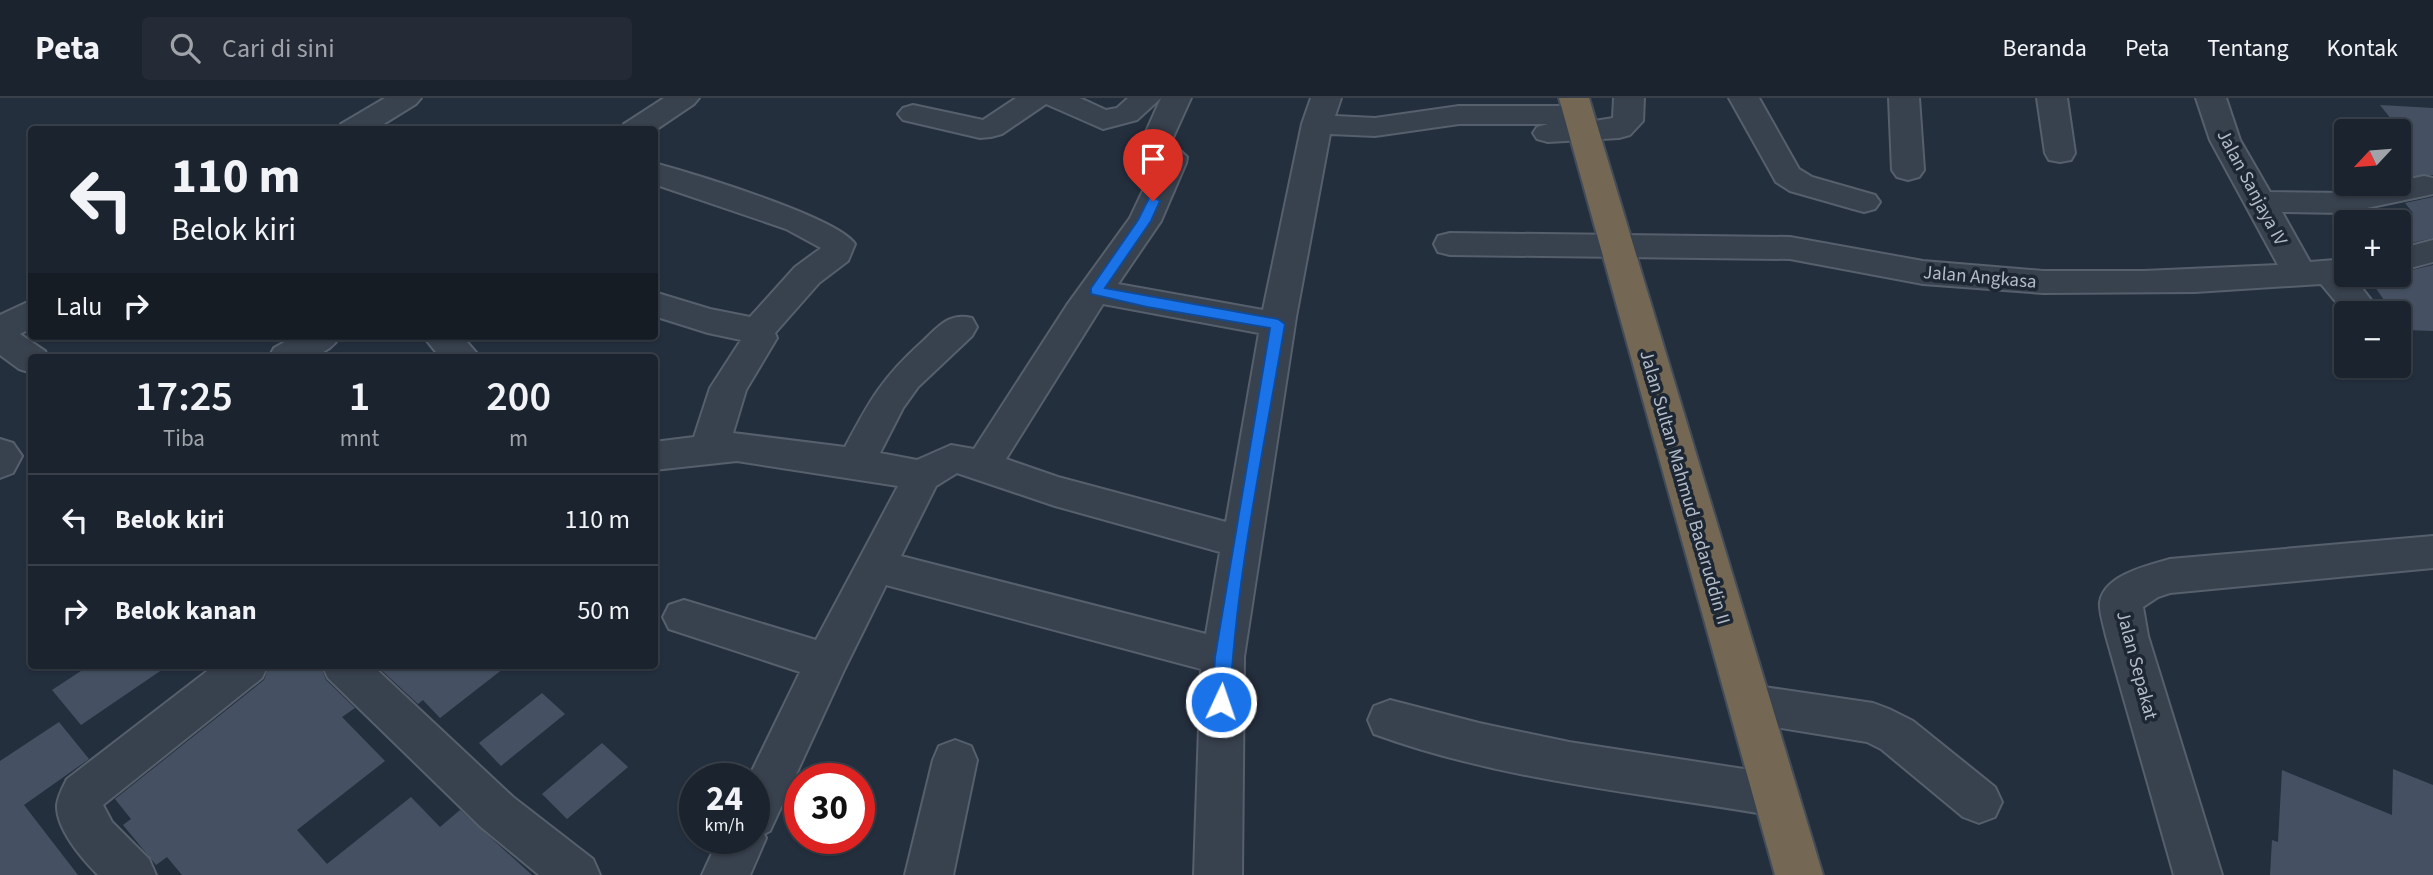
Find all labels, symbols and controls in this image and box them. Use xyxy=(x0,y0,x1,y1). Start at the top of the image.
search box xyxy=(142,17,632,80)
text: Peta xyxy=(35,25,100,72)
icon: search xyxy=(166,29,204,67)
text: Cari di sini xyxy=(222,30,335,67)
text: Beranda xyxy=(2003,31,2087,66)
text: Peta xyxy=(2125,31,2169,66)
text: Tentang xyxy=(2207,31,2289,66)
text: Kontak xyxy=(2327,31,2398,66)
north arrow xyxy=(2334,119,2412,196)
map controls xyxy=(2334,119,2411,378)
street label: Jalan Sanjaya IV xyxy=(2210,125,2294,251)
pin xyxy=(1123,129,1183,201)
icon: arrive xyxy=(1134,140,1172,178)
text: 110 m xyxy=(171,142,300,212)
icon: left xyxy=(56,154,147,245)
text: Belok kiri xyxy=(171,207,296,253)
button: + xyxy=(2334,210,2411,287)
street label: Jalan Angkasa xyxy=(1922,259,2038,296)
icon: right xyxy=(117,287,155,325)
text: Lalu xyxy=(56,288,103,325)
button: − xyxy=(2334,301,2411,378)
street label: Jalan Sultan Mahmud Badaruddin II xyxy=(1632,347,1737,628)
text: 17:25 xyxy=(135,367,233,427)
text: 1 xyxy=(349,367,370,427)
text: 200 xyxy=(486,367,551,427)
text: Tiba xyxy=(163,422,205,455)
text: mnt xyxy=(340,422,379,455)
text: m xyxy=(509,422,528,455)
icon: left xyxy=(56,501,94,539)
text: Belok kiri xyxy=(115,501,224,538)
text: 110 m xyxy=(564,501,630,538)
icon: right xyxy=(56,592,94,630)
text: Belok kanan xyxy=(115,592,257,629)
text: 50 m xyxy=(577,592,630,629)
street label: Jalan Sepakat xyxy=(2109,608,2164,723)
position arrow xyxy=(1184,665,1258,739)
speed limit sign: 30 xyxy=(784,763,875,854)
text: 24 xyxy=(706,774,743,824)
text: km/h xyxy=(705,813,744,838)

